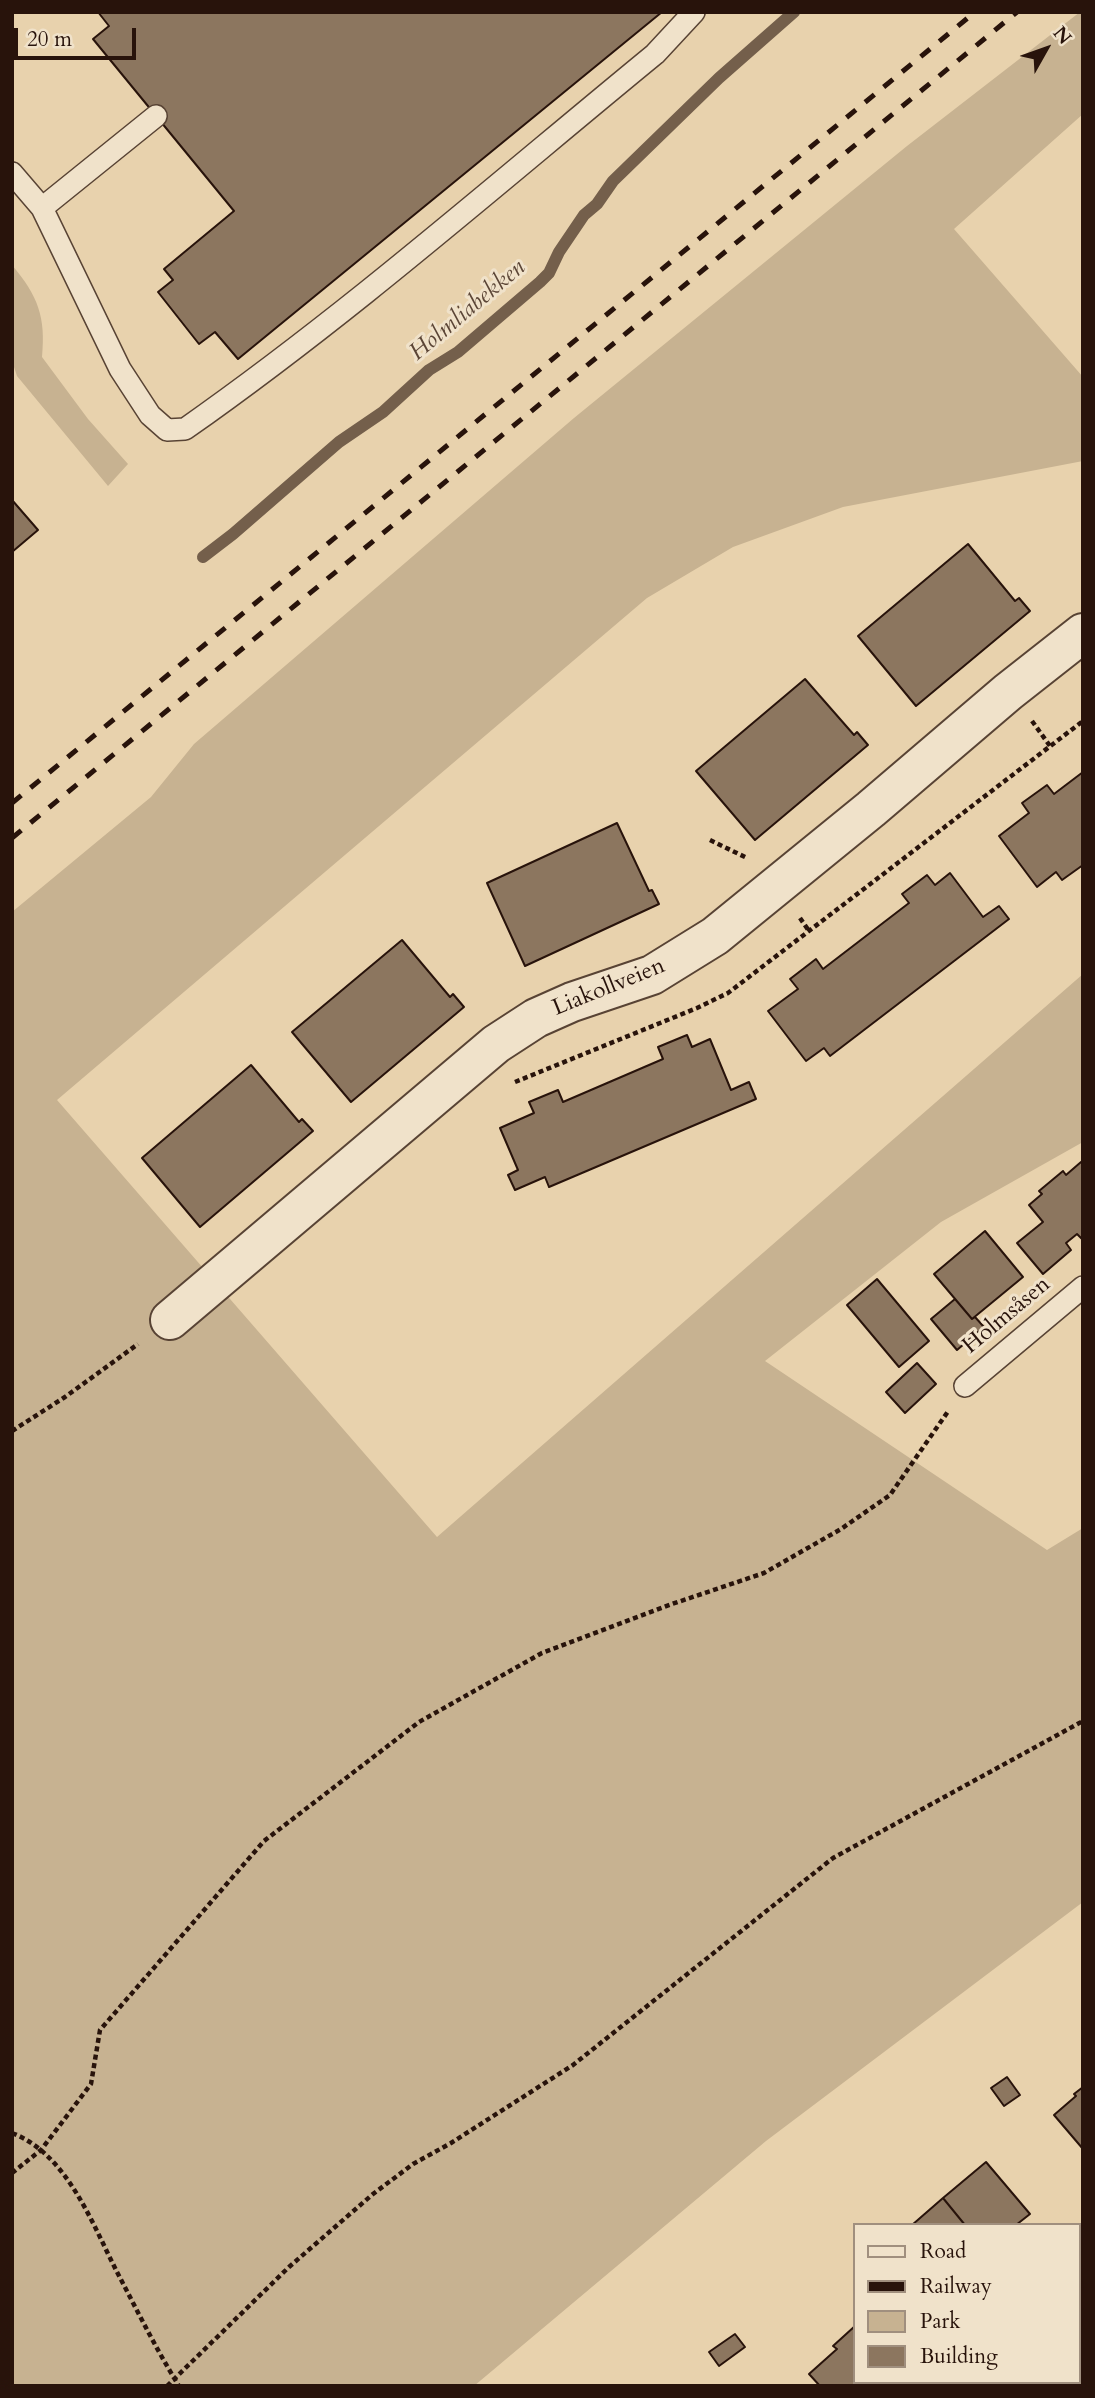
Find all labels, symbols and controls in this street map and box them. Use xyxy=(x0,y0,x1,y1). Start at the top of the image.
scale bar xyxy=(18,14,140,58)
north arrow xyxy=(1011,14,1081,84)
text: N xyxy=(1047,21,1077,50)
text: 20 m xyxy=(27,25,72,54)
water label: Holmliabekken xyxy=(404,254,532,368)
street label: Liakollveien xyxy=(549,953,669,1023)
street label: Holmsåsen xyxy=(958,1271,1056,1361)
legend xyxy=(853,2223,1081,2384)
text: Road xyxy=(920,2237,966,2266)
text: Railway xyxy=(920,2272,992,2301)
text: Park xyxy=(920,2307,960,2336)
text: Building xyxy=(920,2342,998,2371)

